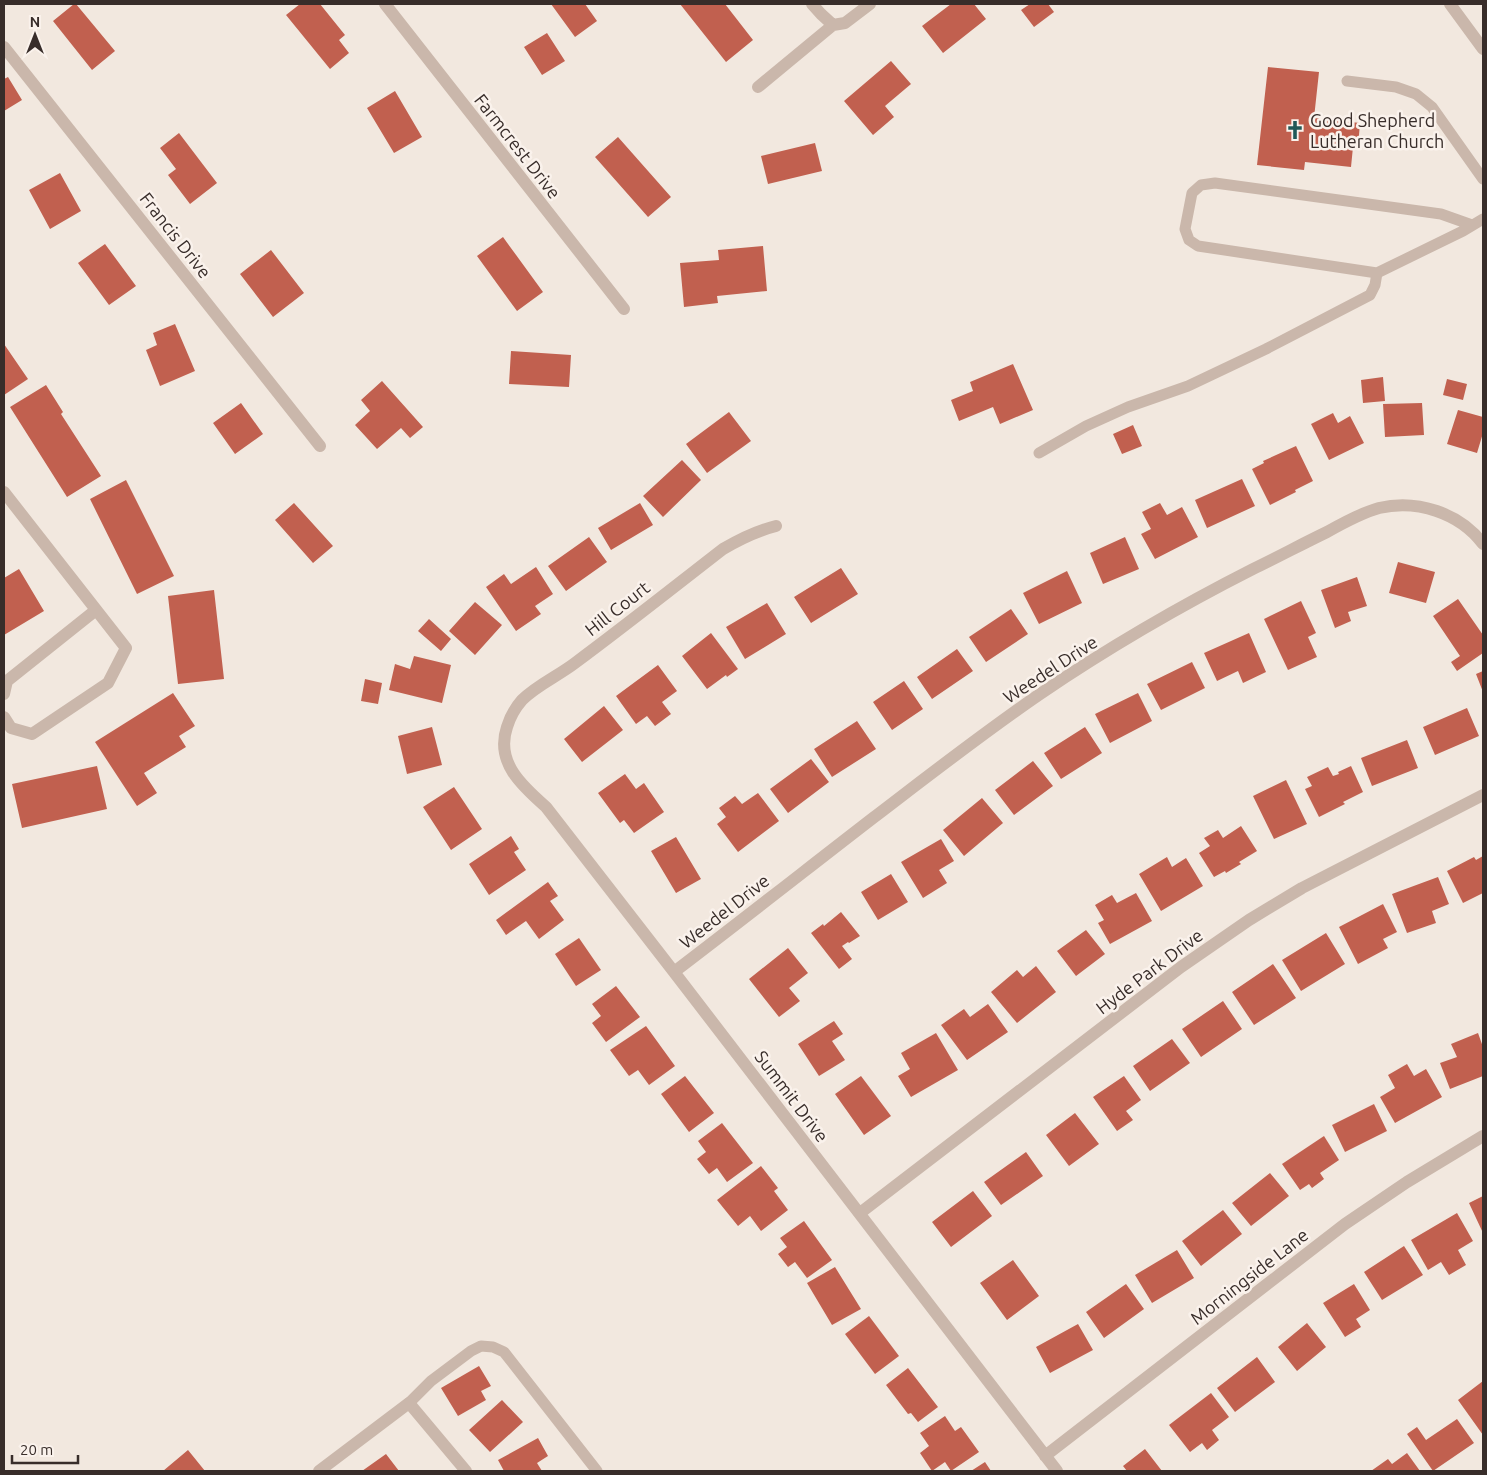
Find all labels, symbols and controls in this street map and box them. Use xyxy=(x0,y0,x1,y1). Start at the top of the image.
north arrow xyxy=(10,10,60,60)
text: N xyxy=(30,14,40,30)
street label: Farmcrest Drive xyxy=(471,90,565,202)
place label: Good Shepherd Lutheran Church xyxy=(1310,110,1444,151)
church icon: Good Shepherd Lutheran Church xyxy=(1284,119,1306,141)
street label: Francis Drive xyxy=(136,188,216,282)
street label: Hill Court xyxy=(581,577,653,639)
street label: Weedel Drive xyxy=(999,631,1101,707)
street label: Weedel Drive xyxy=(675,870,773,952)
street label: Hyde Park Drive xyxy=(1092,924,1206,1018)
street label: Summit Drive xyxy=(751,1046,833,1146)
street label: Morningside Lane xyxy=(1186,1224,1312,1328)
scale bar xyxy=(12,1432,79,1464)
text: 20 m xyxy=(20,1441,53,1458)

